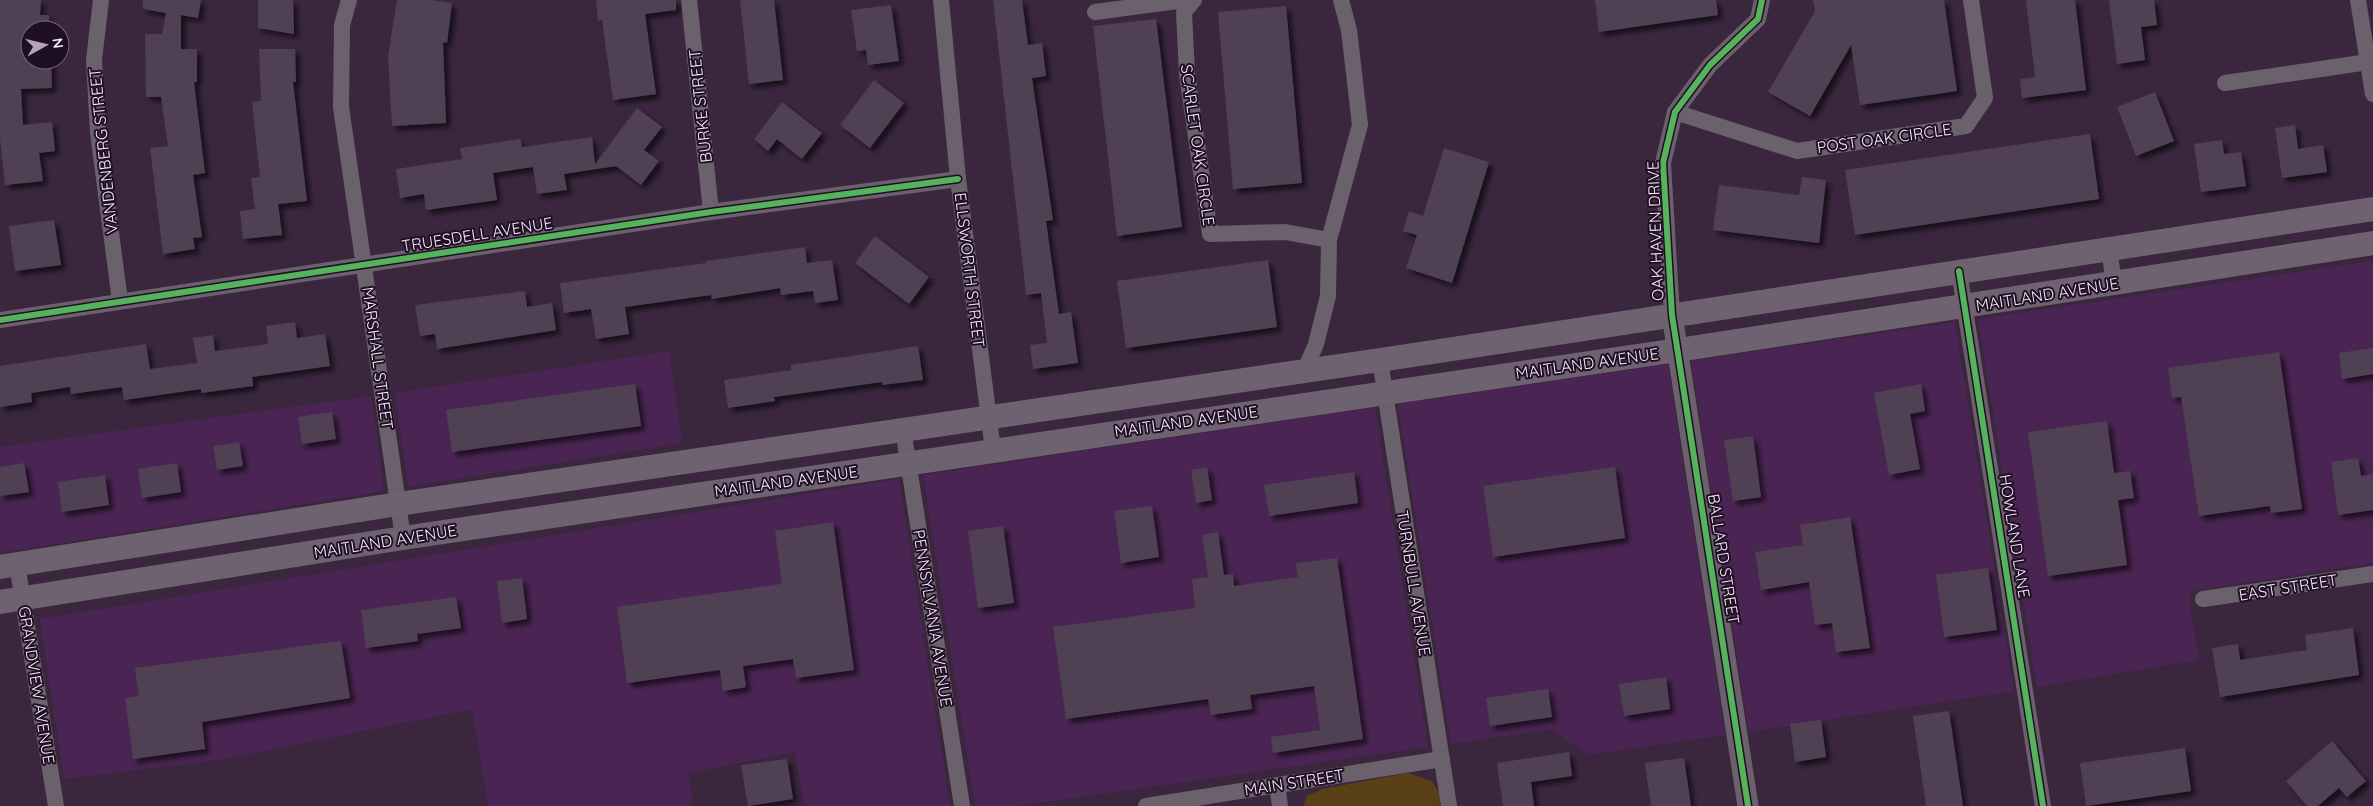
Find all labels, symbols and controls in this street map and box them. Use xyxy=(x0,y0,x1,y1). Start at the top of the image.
north arrow xyxy=(20,20,70,70)
text: N xyxy=(48,37,68,50)
street label: BURKE STREET xyxy=(684,48,716,164)
street label: SCARLET OAK CIRCLE xyxy=(1177,63,1219,227)
street label: VANDENBERG STREET xyxy=(84,67,122,235)
street label: POST OAK CIRCLE xyxy=(1815,119,1953,157)
street label: OAK HAVEN DRIVE xyxy=(1643,161,1667,301)
street label: ELLSWORTH STREET xyxy=(951,191,989,349)
street label: TRUESDELL AVENUE xyxy=(400,212,554,256)
street label: MAITLAND AVENUE xyxy=(1974,273,2120,315)
street label: MARSHALL STREET xyxy=(358,285,398,431)
street label: MAITLAND AVENUE xyxy=(1514,343,1660,383)
street label: MAITLAND AVENUE xyxy=(1113,401,1259,441)
street label: MAITLAND AVENUE xyxy=(713,461,859,501)
street label: HOWLAND LANE xyxy=(1995,473,2035,599)
street label: BALLARD STREET xyxy=(1704,492,1744,626)
street label: TURNBULL AVENUE xyxy=(1393,509,1435,657)
street label: MAITLAND AVENUE xyxy=(312,520,458,562)
street label: PENNSYLVANIA AVENUE xyxy=(909,528,957,708)
street label: EAST STREET xyxy=(2237,569,2339,605)
street label: GRANDVIEW AVENUE xyxy=(15,605,59,765)
street label: MAIN STREET xyxy=(1243,764,1346,800)

